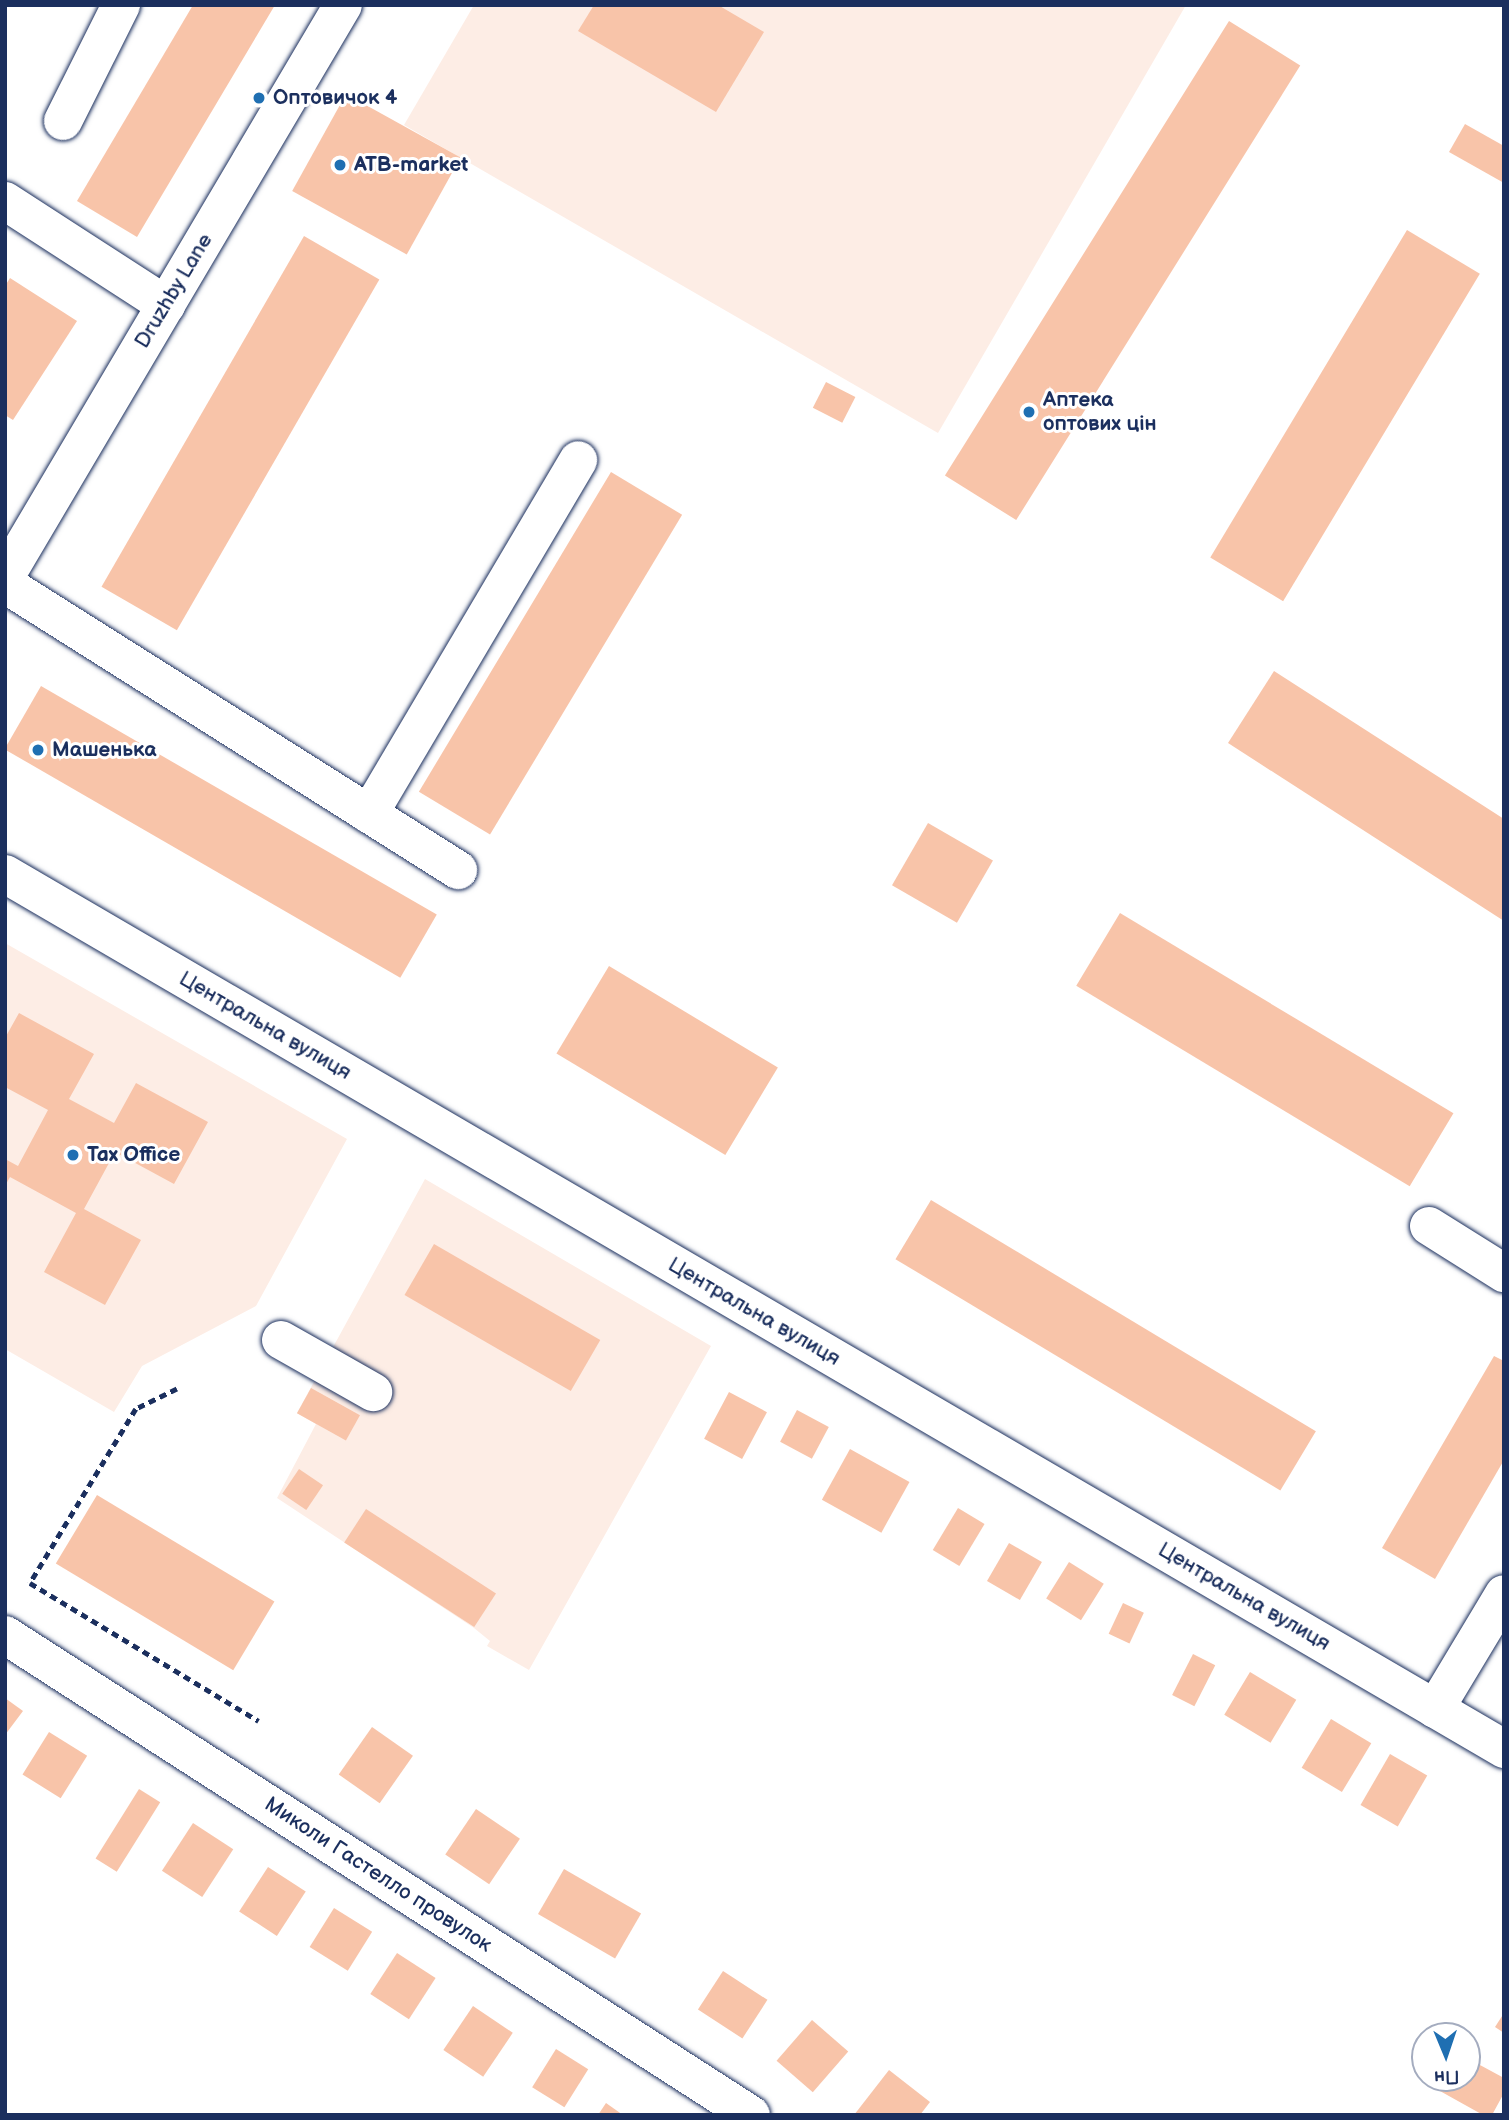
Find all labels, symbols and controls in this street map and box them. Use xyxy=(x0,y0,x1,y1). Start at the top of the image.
place label: Оптовичок 4 xyxy=(273,85,397,111)
marker: Оптовичок 4 xyxy=(251,90,267,106)
place label: ATB-market xyxy=(354,152,468,178)
marker: ATB-market xyxy=(332,157,348,173)
street label: Druzhby Lane xyxy=(130,228,218,354)
place label: Аптека оптових цін xyxy=(1043,387,1157,437)
marker: Аптека оптових цін xyxy=(1021,404,1037,420)
place label: Машенька xyxy=(52,737,156,763)
marker: Машенька xyxy=(30,742,46,758)
street label: Центральна вулиця xyxy=(175,967,355,1085)
place label: Tax Office xyxy=(87,1142,180,1168)
marker: Tax Office xyxy=(65,1147,81,1163)
street label: Центральна вулиця xyxy=(664,1253,844,1371)
street label: Центральна вулиця xyxy=(1154,1538,1334,1656)
street label: Миколи Гастелло провулок xyxy=(260,1792,496,1958)
north arrow xyxy=(1411,2022,1481,2092)
text: Пн xyxy=(1434,2065,1460,2088)

